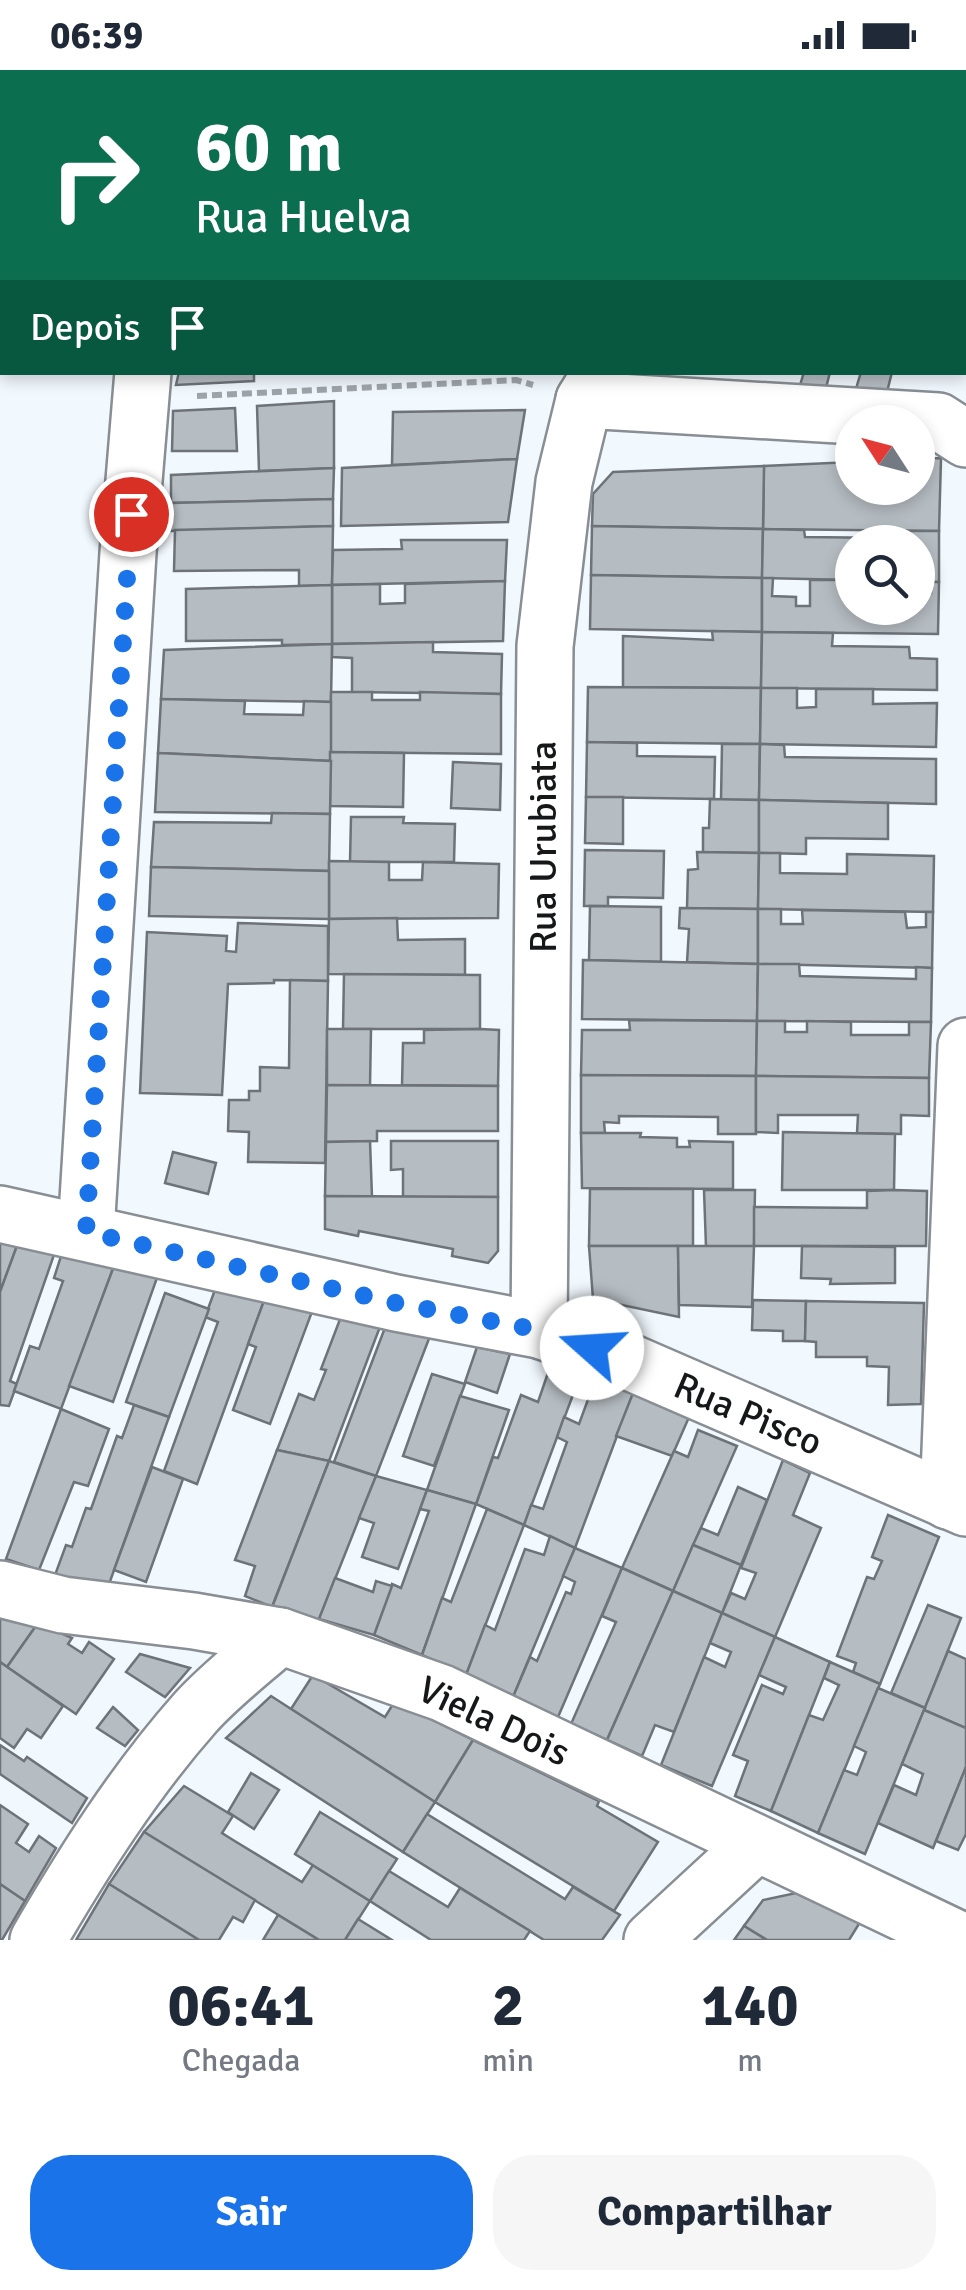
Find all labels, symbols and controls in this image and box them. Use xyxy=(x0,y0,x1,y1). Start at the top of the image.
text: 06:39 xyxy=(50,12,143,59)
text: 60 m xyxy=(195,104,343,190)
icon: right xyxy=(30,110,160,240)
text: Rua Huelva xyxy=(195,190,412,245)
icon: arrive xyxy=(160,300,215,355)
text: Depois xyxy=(30,304,140,351)
north arrow xyxy=(835,405,935,505)
map controls xyxy=(835,405,935,625)
pin xyxy=(89,472,174,557)
icon: arrive xyxy=(104,487,159,542)
button: search xyxy=(835,525,935,625)
street label: Rua Urubiata xyxy=(520,741,567,953)
position arrow xyxy=(540,1296,644,1400)
street label: Rua Pisco xyxy=(667,1362,829,1466)
street label: Viela Dois xyxy=(411,1666,577,1776)
text: 06:41 xyxy=(167,1969,315,2043)
text: 2 xyxy=(492,1969,524,2043)
text: 140 xyxy=(701,1969,799,2043)
text: Chegada xyxy=(182,2041,301,2080)
text: min xyxy=(482,2041,534,2080)
text: m xyxy=(737,2041,763,2080)
button: Sair xyxy=(30,2155,473,2270)
button: Compartilhar xyxy=(493,2155,936,2270)

